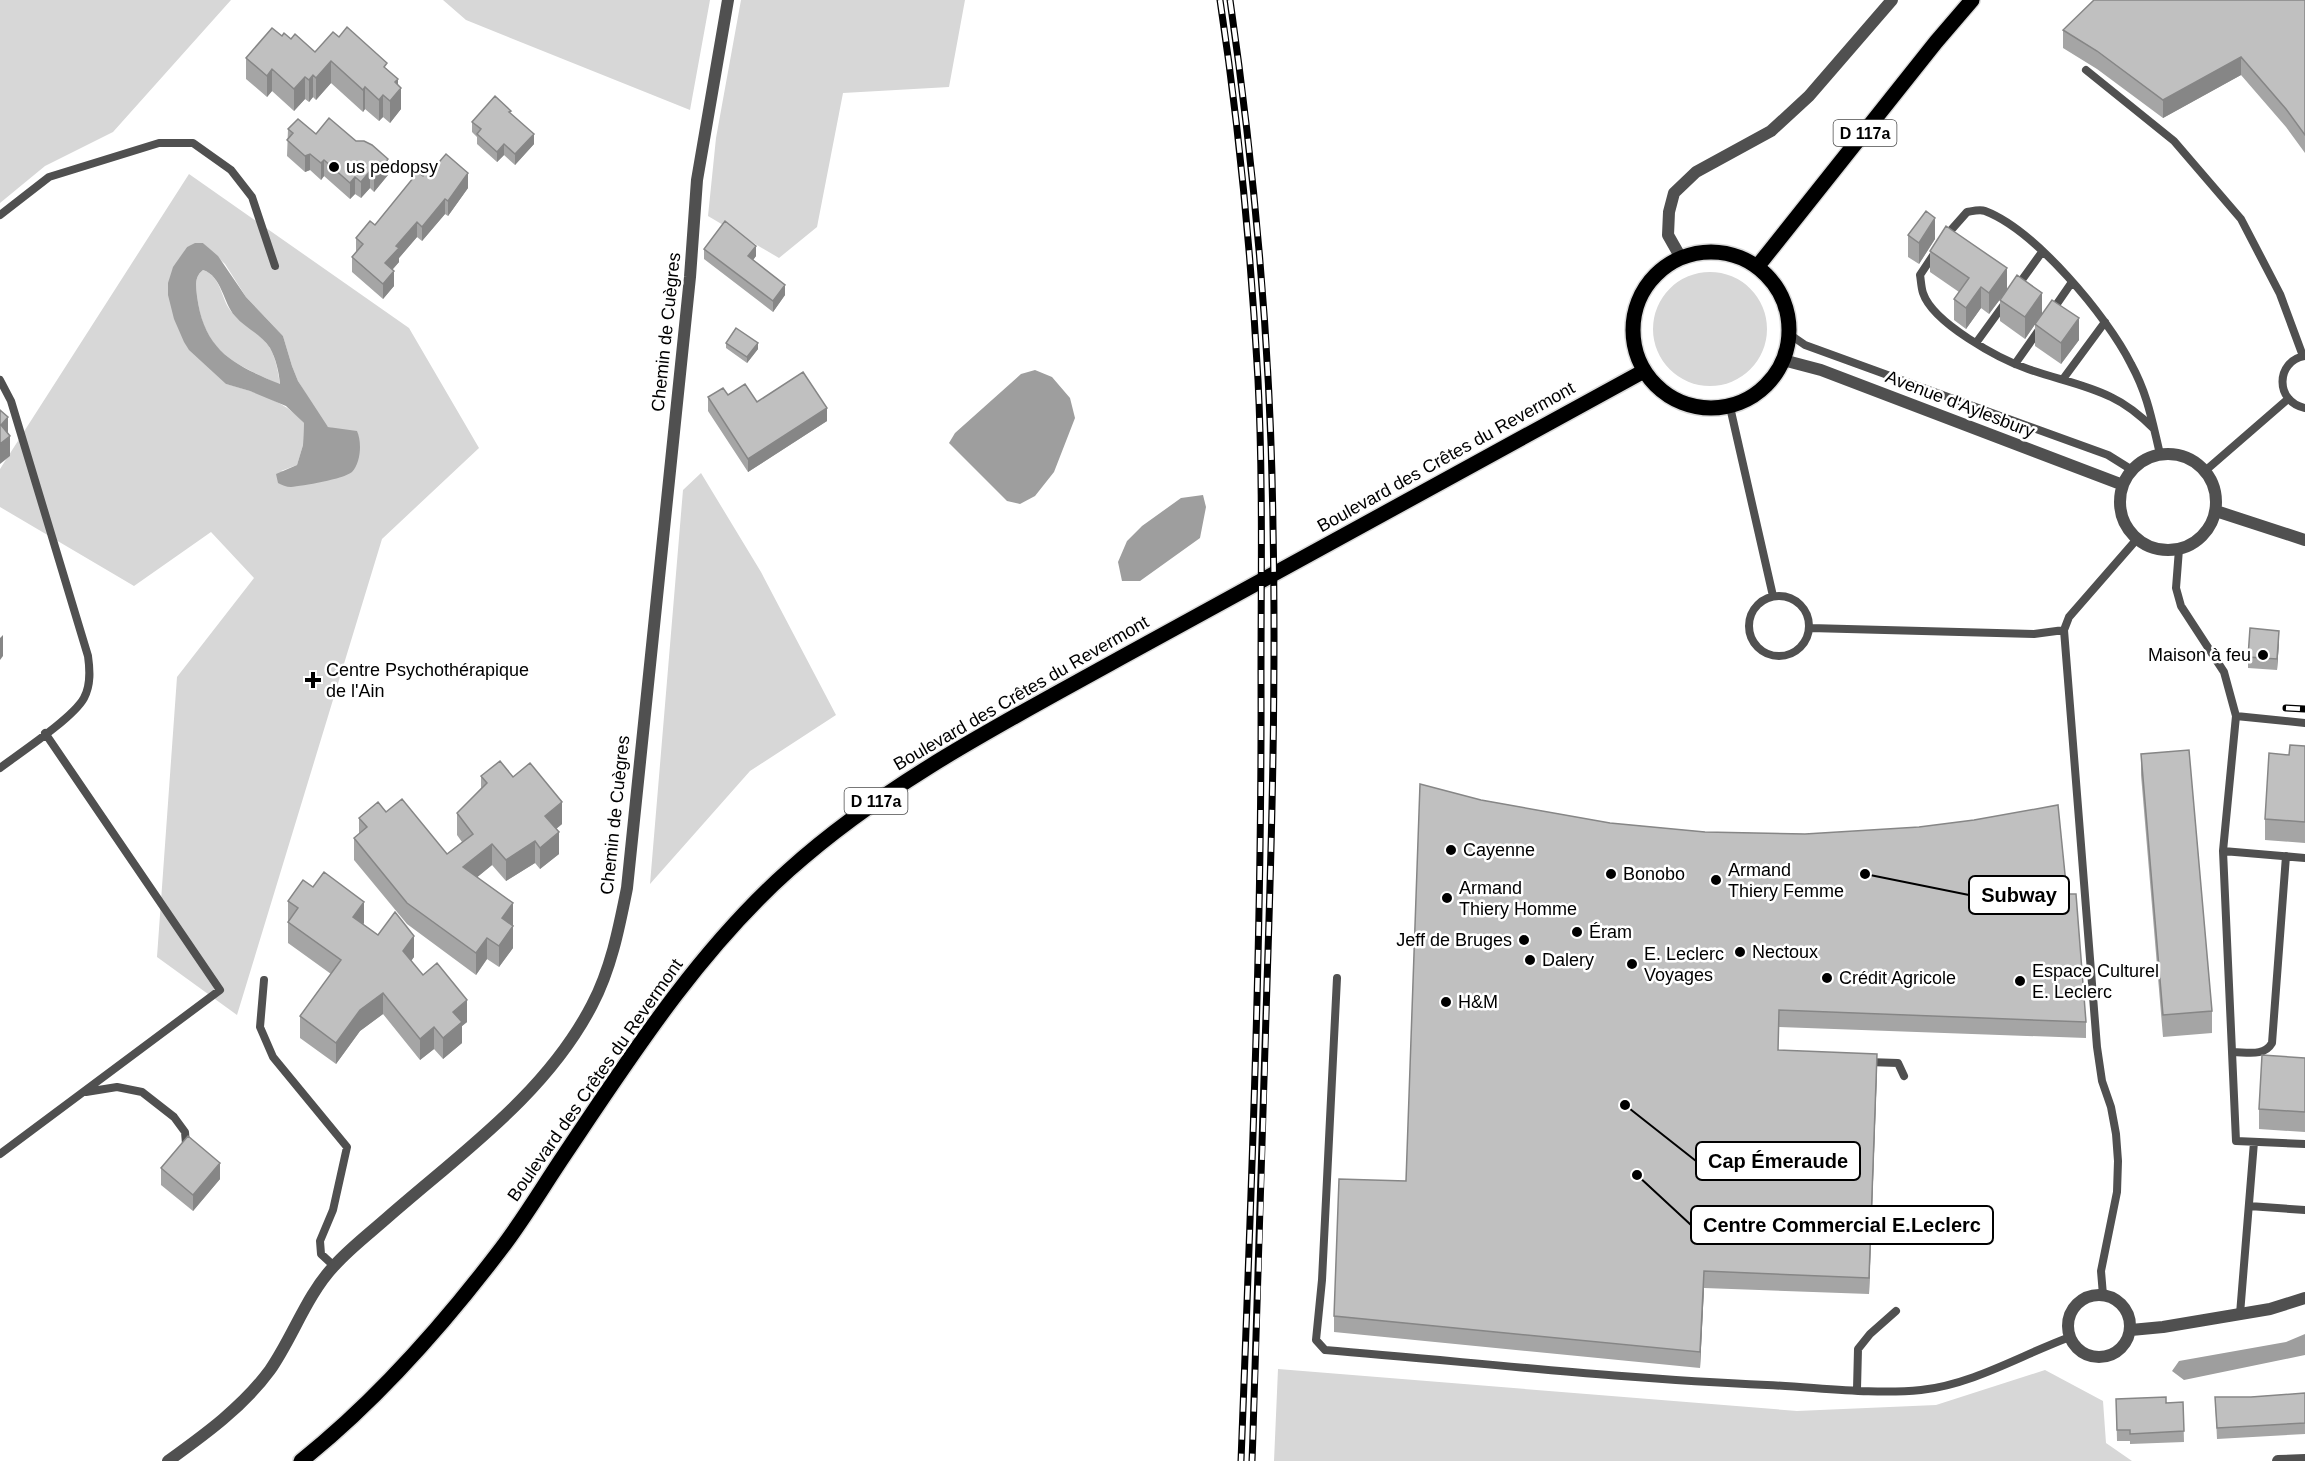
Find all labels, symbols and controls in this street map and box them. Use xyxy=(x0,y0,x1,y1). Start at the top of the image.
road number: D 117a xyxy=(1834,120,1896,146)
place label: us pedopsy xyxy=(346,157,438,177)
marker: us pedopsy xyxy=(327,160,341,174)
street label: Chemin de Cuègres xyxy=(648,251,684,413)
street label: Avenue d'Aylesbury xyxy=(1883,366,2037,442)
street label: Boulevard des Crêtes du Revermont xyxy=(1314,378,1578,536)
street label: Boulevard des Crêtes du Revermont xyxy=(890,612,1152,774)
place label: Maison à feu xyxy=(2148,645,2251,665)
marker: Maison à feu xyxy=(2256,648,2270,662)
place label: Centre Psychothérapique de l'Ain xyxy=(326,660,529,701)
marker: Centre Psychothérapique de l'Ain xyxy=(304,671,322,689)
street label: Chemin de Cuègres xyxy=(597,734,633,896)
road number: D 117a xyxy=(844,788,908,814)
place label: Cayenne xyxy=(1463,840,1535,860)
marker: Cayenne xyxy=(1444,843,1458,857)
place label: Armand Thiery Femme xyxy=(1728,860,1844,901)
place label: Bonobo xyxy=(1623,864,1685,884)
marker: Bonobo xyxy=(1604,867,1618,881)
marker: Armand Thiery Femme xyxy=(1709,873,1723,887)
callout: Subway xyxy=(1969,876,2069,914)
place label: Armand Thiery Homme xyxy=(1459,878,1577,919)
text: Subway xyxy=(1981,884,2058,906)
marker: Armand Thiery Homme xyxy=(1440,891,1454,905)
place label: Éram xyxy=(1589,922,1632,942)
marker: Éram xyxy=(1570,925,1584,939)
place label: Jeff de Bruges xyxy=(1396,930,1512,950)
marker: Jeff de Bruges xyxy=(1517,933,1531,947)
place label: Nectoux xyxy=(1752,942,1818,962)
place label: E. Leclerc Voyages xyxy=(1644,944,1724,985)
marker: Nectoux xyxy=(1733,945,1747,959)
place label: Dalery xyxy=(1542,950,1594,970)
marker: Dalery xyxy=(1523,953,1537,967)
street label: Boulevard des Crêtes du Revermont xyxy=(503,955,687,1205)
marker: E. Leclerc Voyages xyxy=(1625,957,1639,971)
place label: Espace Culturel E. Leclerc xyxy=(2032,961,2159,1002)
place label: Crédit Agricole xyxy=(1839,968,1956,988)
marker: Crédit Agricole xyxy=(1820,971,1834,985)
marker: Espace Culturel E. Leclerc xyxy=(2013,974,2027,988)
place label: H&M xyxy=(1458,992,1498,1012)
marker: H&M xyxy=(1439,995,1453,1009)
callout: Cap Émeraude xyxy=(1696,1142,1860,1180)
text: Cap Émeraude xyxy=(1708,1150,1848,1172)
callout: Centre Commercial E.Leclerc xyxy=(1691,1206,1993,1244)
text: Centre Commercial E.Leclerc xyxy=(1703,1214,1981,1236)

